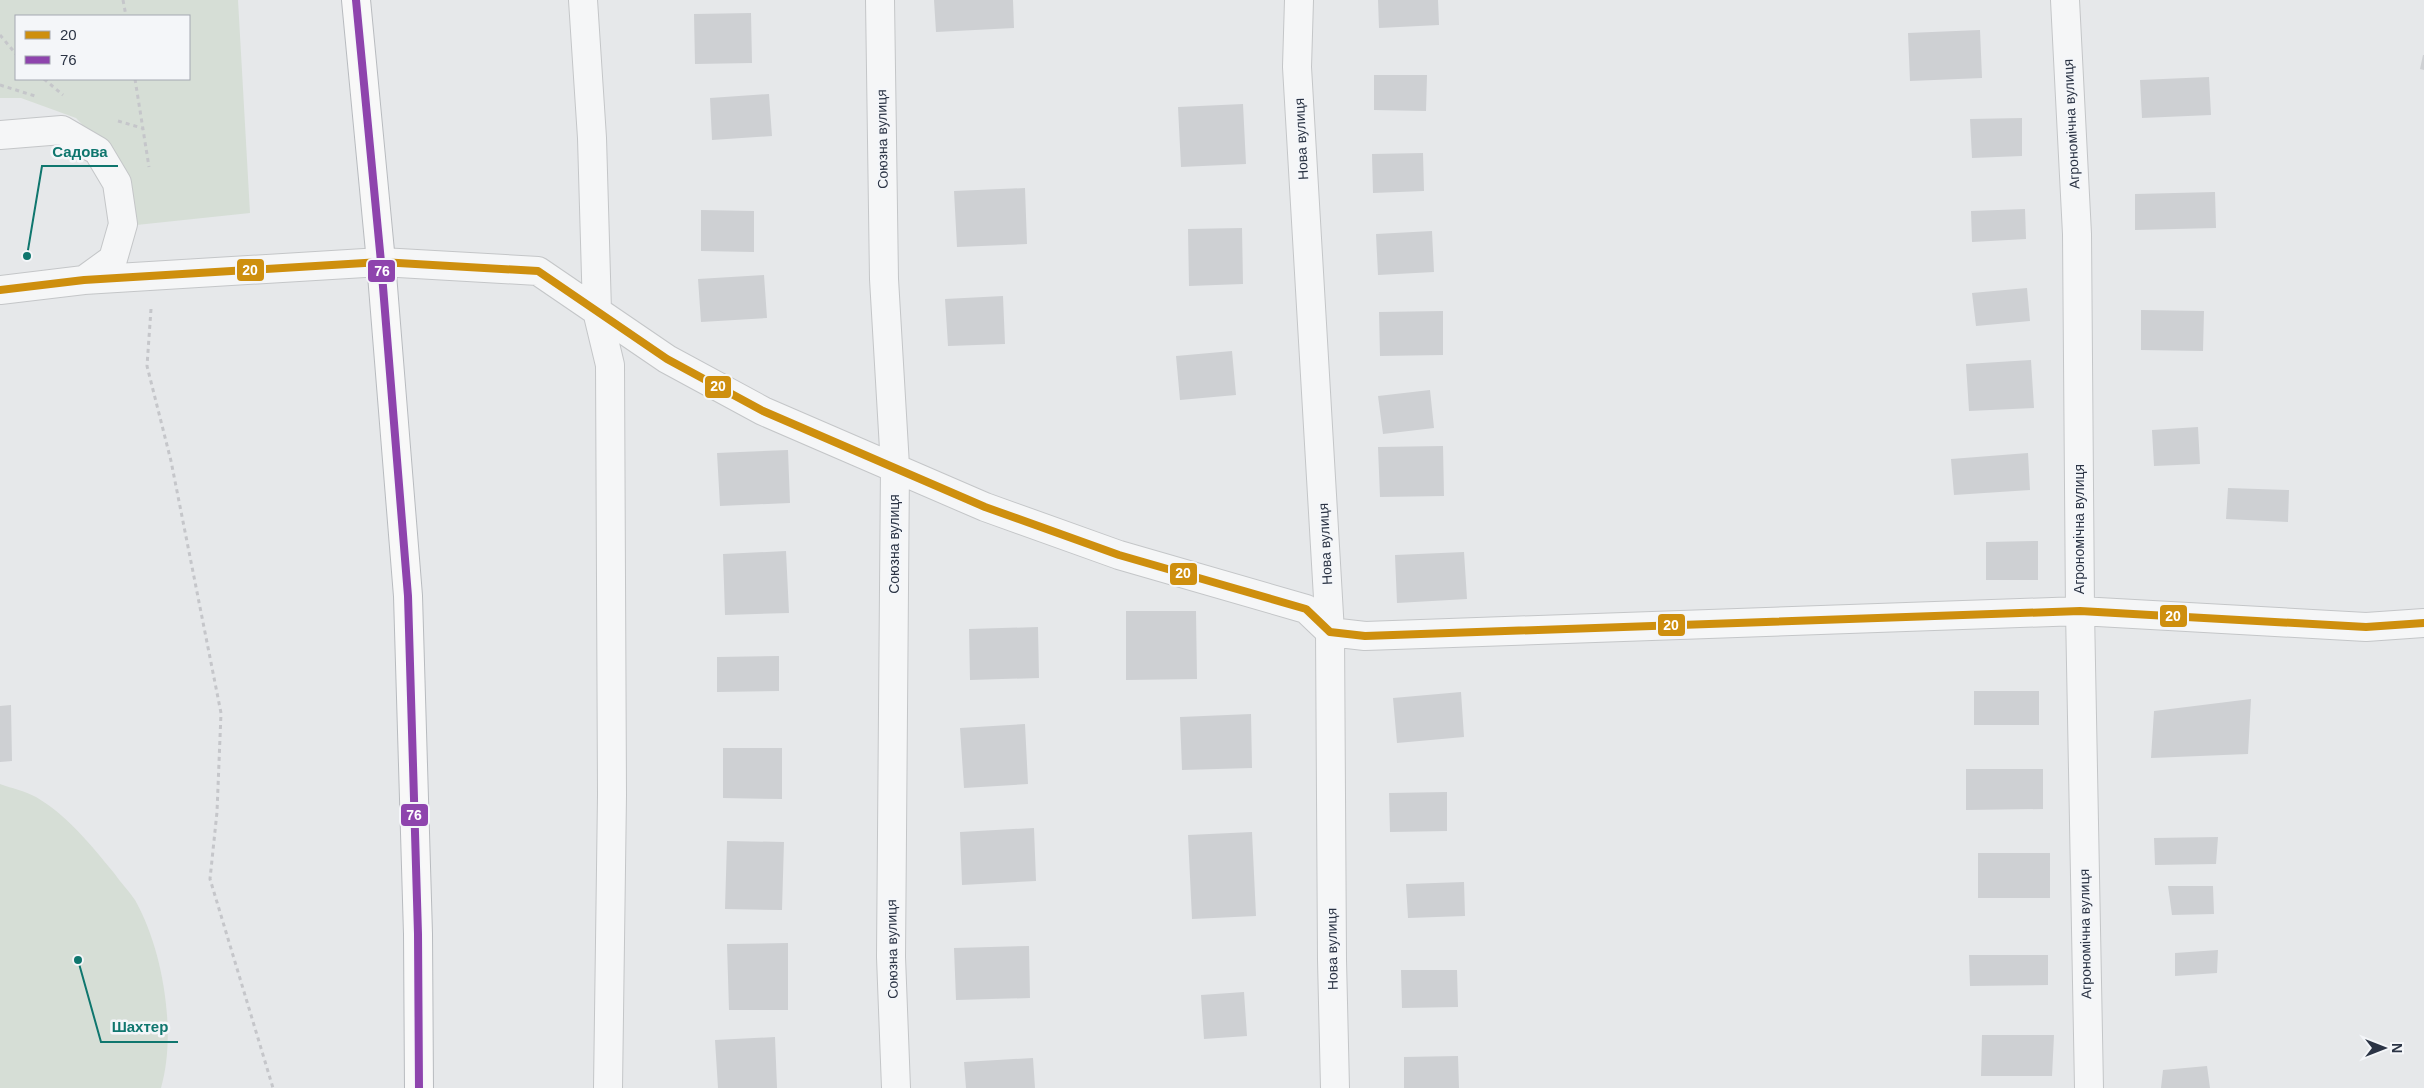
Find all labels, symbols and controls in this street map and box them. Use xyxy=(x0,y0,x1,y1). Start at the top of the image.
legend xyxy=(15,15,190,80)
text: 20 xyxy=(60,26,77,43)
text: 76 xyxy=(60,51,77,68)
street label: Агрономічна вулиця xyxy=(2060,58,2082,190)
street label: Союзна вулиця xyxy=(873,89,891,189)
street label: Нова вулиця xyxy=(1291,98,1311,180)
callout: Садова xyxy=(42,136,118,166)
text: Садова xyxy=(52,143,108,160)
line badge: 20 xyxy=(236,258,265,282)
line badge: 76 xyxy=(367,259,396,283)
text: 20 xyxy=(242,262,258,278)
text: 76 xyxy=(374,263,390,279)
line badge: 20 xyxy=(704,375,732,399)
text: 20 xyxy=(710,378,726,394)
street label: Агрономічна вулиця xyxy=(2071,464,2087,594)
street label: Союзна вулиця xyxy=(886,494,902,594)
street label: Нова вулиця xyxy=(1315,503,1335,585)
line badge: 20 xyxy=(1169,562,1198,586)
text: 20 xyxy=(1175,565,1191,581)
line badge: 20 xyxy=(2159,604,2188,628)
text: 20 xyxy=(2165,608,2181,624)
line badge: 20 xyxy=(1657,613,1686,637)
text: 20 xyxy=(1663,617,1679,633)
line badge: 76 xyxy=(400,803,429,827)
text: 76 xyxy=(406,807,422,823)
street label: Агрономічна вулиця xyxy=(2076,869,2094,999)
street label: Союзна вулиця xyxy=(883,899,901,999)
street label: Нова вулиця xyxy=(1323,908,1341,990)
callout: Шахтер xyxy=(101,1012,178,1042)
text: Шахтер xyxy=(112,1018,168,1035)
north arrow xyxy=(2359,1023,2409,1073)
text: N xyxy=(2389,1043,2405,1053)

